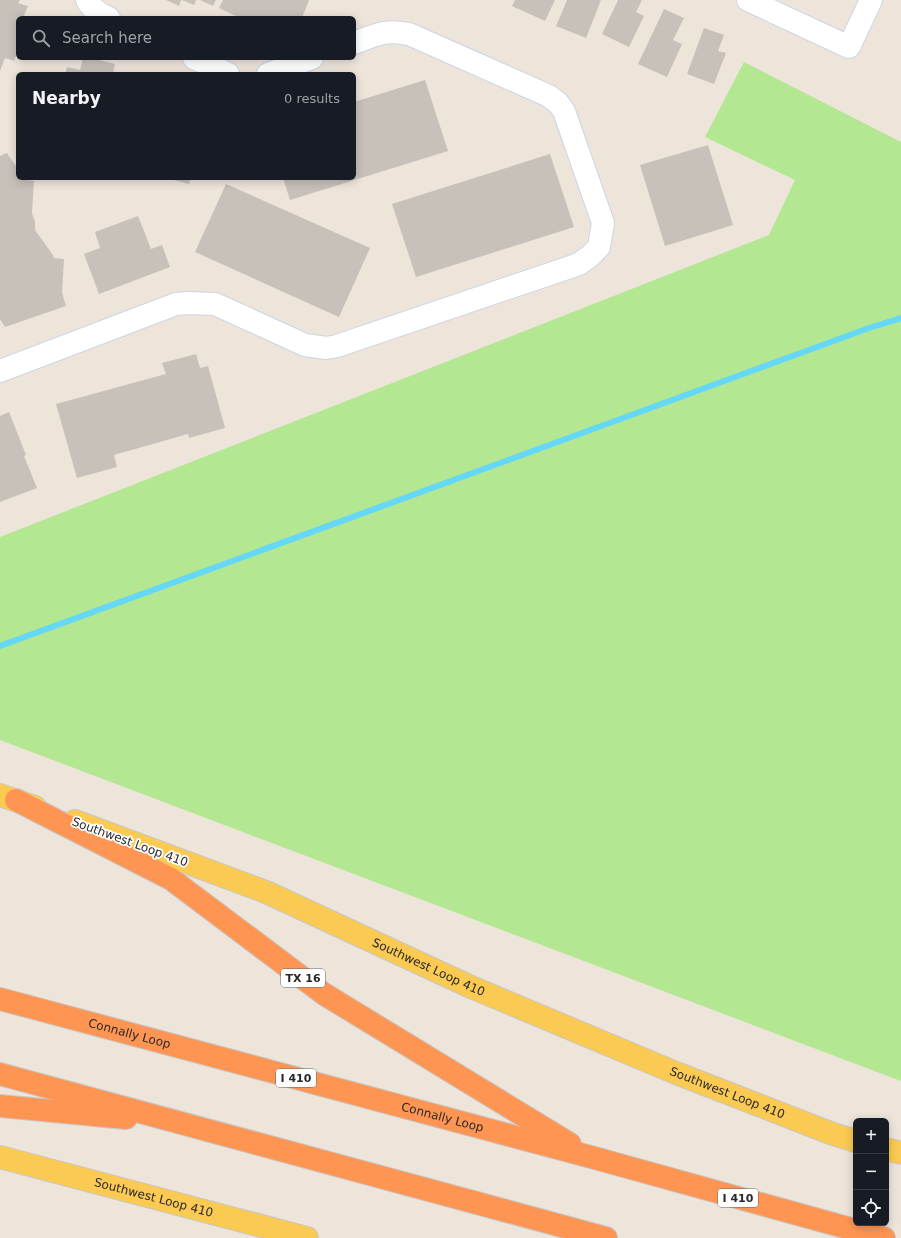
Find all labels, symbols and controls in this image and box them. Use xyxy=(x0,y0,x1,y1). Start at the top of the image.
search box xyxy=(16,16,356,60)
icon: search xyxy=(30,27,52,49)
text: Search here xyxy=(62,29,152,47)
text: Nearby xyxy=(32,88,101,108)
text: 0 results xyxy=(284,91,340,106)
street label: Southwest Loop 410 xyxy=(70,815,190,869)
street label: Southwest Loop 410 xyxy=(370,935,487,999)
road number: TX 16 xyxy=(281,969,325,987)
street label: Connally Loop xyxy=(87,1016,172,1051)
street label: Southwest Loop 410 xyxy=(668,1064,787,1122)
road number: I 410 xyxy=(276,1069,316,1087)
street label: Connally Loop xyxy=(400,1100,485,1135)
map controls xyxy=(853,1118,889,1226)
button: + xyxy=(853,1118,889,1154)
button: − xyxy=(853,1154,889,1190)
street label: Southwest Loop 410 xyxy=(93,1175,215,1220)
road number: I 410 xyxy=(718,1189,758,1207)
button: locate xyxy=(853,1190,889,1226)

